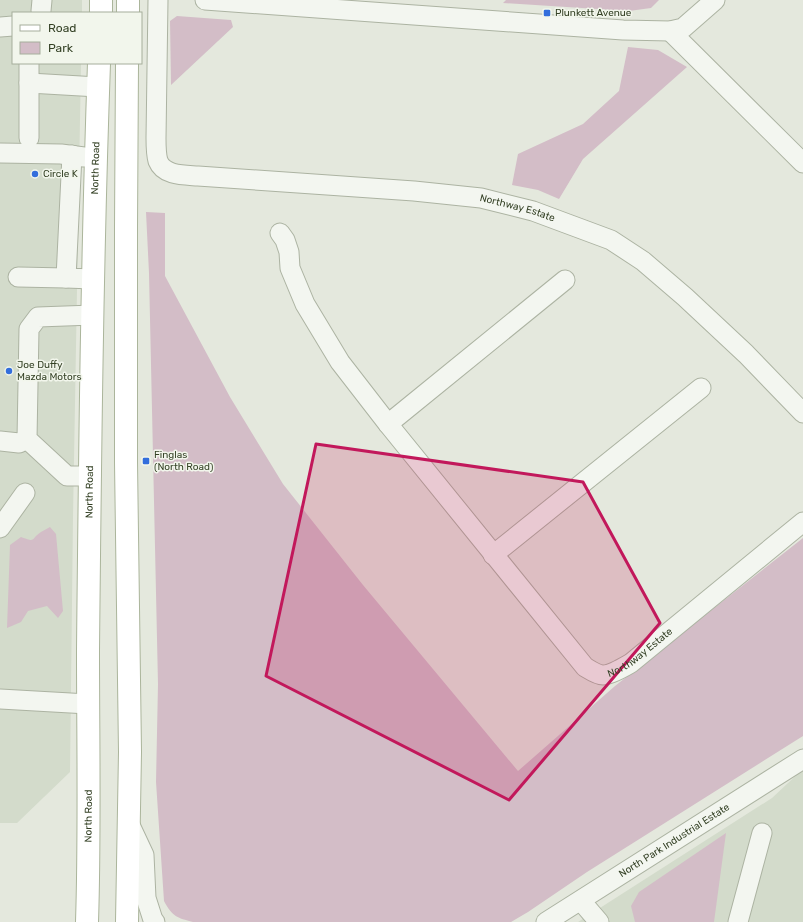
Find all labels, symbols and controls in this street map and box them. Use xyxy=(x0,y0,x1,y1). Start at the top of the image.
place label: Plunkett Avenue xyxy=(555,7,632,19)
marker: Plunkett Avenue xyxy=(542,8,552,18)
legend xyxy=(12,12,142,64)
text: Road xyxy=(48,21,76,35)
text: Park xyxy=(48,41,74,55)
street label: North Road xyxy=(89,142,102,195)
place label: Circle K xyxy=(43,168,78,180)
marker: Circle K xyxy=(30,169,40,179)
street label: Northway Estate xyxy=(479,192,557,225)
place label: Joe Duffy Mazda Motors xyxy=(17,359,82,383)
marker: Joe Duffy Mazda Motors xyxy=(4,366,14,376)
place label: Finglas (North Road) xyxy=(154,449,213,473)
marker: Finglas (North Road) xyxy=(141,456,151,466)
street label: North Road xyxy=(83,465,96,518)
street label: Northway Estate xyxy=(606,625,675,680)
street label: North Road xyxy=(83,790,95,842)
street label: North Park Industrial Estate xyxy=(617,801,732,880)

